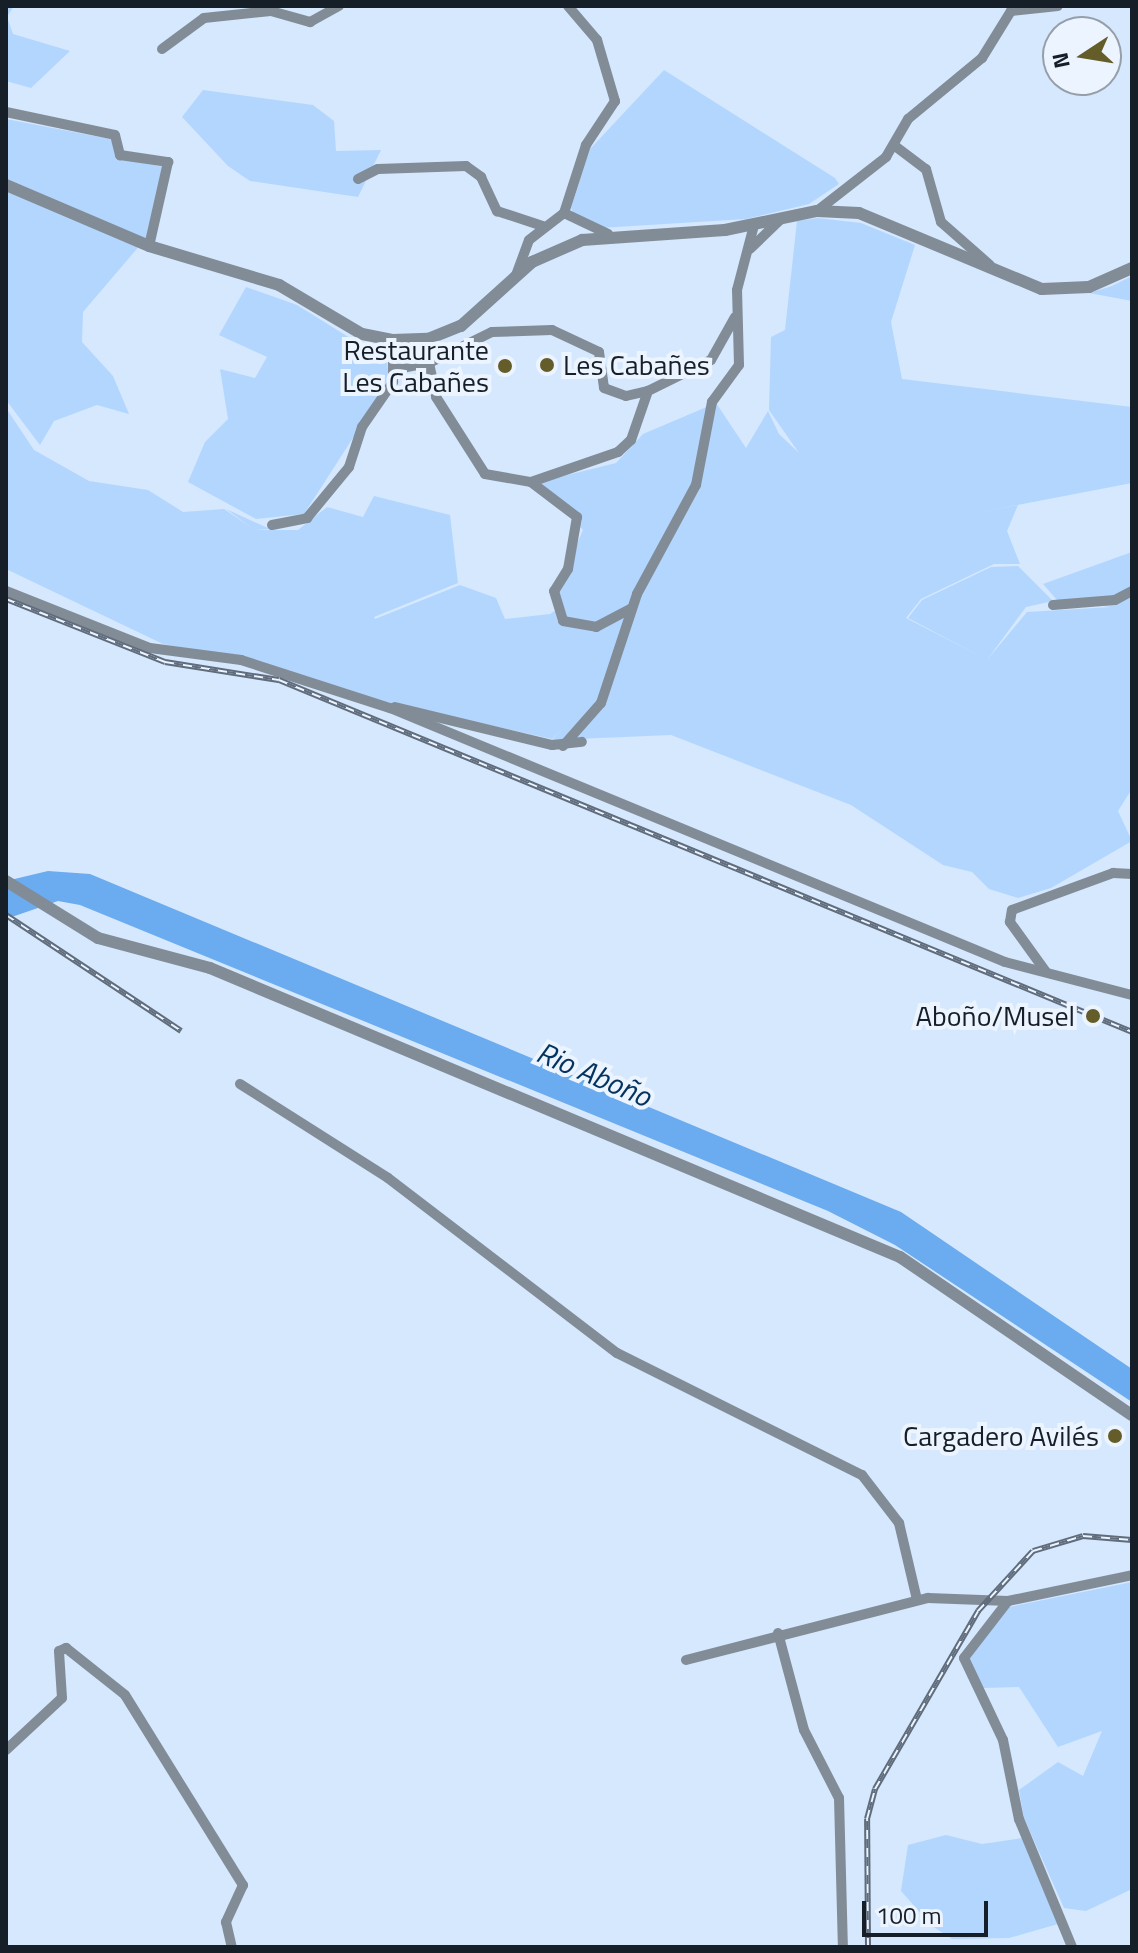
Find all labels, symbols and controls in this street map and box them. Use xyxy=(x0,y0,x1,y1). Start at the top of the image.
north arrow xyxy=(1042,16,1122,96)
text: N xyxy=(1042,50,1079,72)
place label: Restaurante Les Cabañes xyxy=(342,333,489,399)
place label: Les Cabañes xyxy=(563,348,710,382)
marker: Les Cabañes xyxy=(538,356,556,374)
marker: Restaurante Les Cabañes xyxy=(496,357,514,375)
place label: Aboño/Musel xyxy=(915,999,1075,1033)
marker: Aboño/Musel xyxy=(1082,1005,1104,1027)
water label: Rio Aboño xyxy=(531,1034,657,1114)
place label: Cargadero Avilés xyxy=(903,1419,1099,1453)
marker: Cargadero Avilés xyxy=(1106,1427,1124,1445)
scale bar xyxy=(866,1885,992,1935)
text: 100 m xyxy=(876,1897,942,1933)

